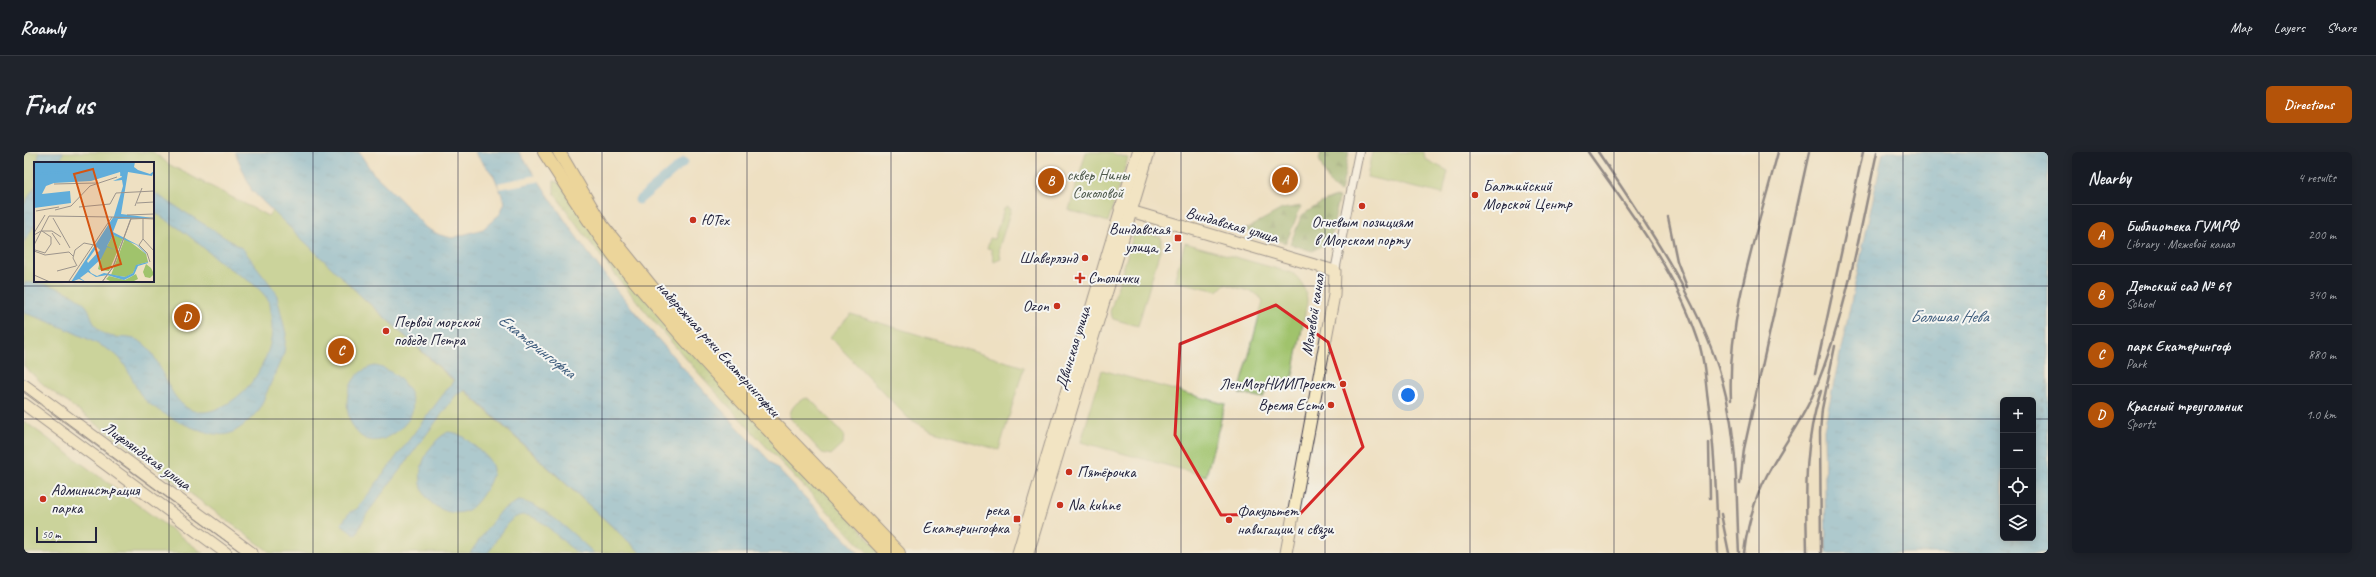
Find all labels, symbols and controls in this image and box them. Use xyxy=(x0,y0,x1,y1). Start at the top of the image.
text: Roamly xyxy=(20,16,66,40)
text: Map xyxy=(2230,19,2252,36)
text: Layers xyxy=(2274,19,2305,36)
text: Share xyxy=(2327,19,2356,36)
button: Directions xyxy=(2266,86,2352,123)
text: Find us xyxy=(24,87,94,122)
inset map xyxy=(34,162,154,282)
park label: сквер Нины Соколовой xyxy=(1067,165,1131,203)
pin: A xyxy=(1272,165,1298,195)
pin: B xyxy=(1038,166,1064,196)
text: Nearby xyxy=(2088,168,2131,189)
text: 4 results xyxy=(2298,170,2336,186)
place label: Балтийский Морской Центр xyxy=(1483,176,1573,214)
marker: Балтийский Морской Центр xyxy=(1470,190,1480,200)
marker: Огневым позициям в Морском порту xyxy=(1357,201,1367,211)
street label: Виндавская улица xyxy=(1184,202,1281,248)
place label: ЮТех xyxy=(701,210,730,230)
place label: Огневым позициям в Морском порту xyxy=(1312,212,1414,250)
marker: ЮТех xyxy=(688,215,698,225)
text: Библиотека ГУМРФ xyxy=(2126,217,2238,236)
place label: Виндавская улица, 2 xyxy=(1109,219,1172,257)
text: A xyxy=(2098,227,2104,243)
text: 200 m xyxy=(2308,227,2336,243)
marker: Виндавская улица, 2 xyxy=(1173,233,1183,243)
text: Library · Межевой канал xyxy=(2126,236,2234,252)
place label: Шаверлэнд xyxy=(1019,248,1079,268)
marker: Шаверлэнд xyxy=(1080,253,1090,263)
place label: Столички xyxy=(1088,268,1139,288)
street label: Межевой канал xyxy=(1297,271,1330,357)
marker: Столички xyxy=(1075,273,1085,283)
street label: набережная реки Екатерингофки xyxy=(652,277,785,422)
text: Детский сад № 69 xyxy=(2126,277,2230,296)
text: B xyxy=(2098,287,2104,303)
text: 340 m xyxy=(2308,287,2336,303)
place label: Ozon xyxy=(1023,296,1050,316)
text: School xyxy=(2126,296,2154,312)
marker: Ozon xyxy=(1052,301,1062,311)
pin: D xyxy=(174,302,200,332)
street label: Двинская улица xyxy=(1051,303,1096,392)
water label: Большая Нева xyxy=(1910,306,1990,327)
water label: Екатерингофка xyxy=(494,309,581,384)
place label: Первой морской победе Петра xyxy=(394,312,481,350)
marker: Первой морской победе Петра xyxy=(381,326,391,336)
pin: C xyxy=(328,336,354,366)
text: парк Екатерингоф xyxy=(2126,337,2230,356)
text: C xyxy=(2098,347,2104,363)
text: 880 m xyxy=(2308,347,2336,363)
text: Park xyxy=(2126,356,2147,372)
place label: ЛенМорНИИПроект xyxy=(1219,374,1336,394)
marker: ЛенМорНИИПроект xyxy=(1338,379,1348,389)
your location xyxy=(1398,385,1418,405)
place label: Время Есть xyxy=(1258,395,1325,415)
map controls xyxy=(2000,397,2036,541)
button: + xyxy=(2000,397,2036,433)
text: Красный треугольник xyxy=(2126,397,2242,416)
marker: Время Есть xyxy=(1326,400,1336,410)
text: D xyxy=(2097,407,2105,423)
text: 1.0 km xyxy=(2306,407,2336,423)
text: Sports xyxy=(2126,416,2155,432)
street label: Лифляндская улица xyxy=(99,417,196,495)
button: − xyxy=(2000,433,2036,469)
place label: Пятёрочка xyxy=(1077,462,1137,482)
marker: Пятёрочка xyxy=(1064,467,1074,477)
button: locate xyxy=(2000,469,2036,505)
place label: Администрация парка xyxy=(51,480,140,518)
marker: Администрация парка xyxy=(38,494,48,504)
place label: Na kuhne xyxy=(1068,495,1122,515)
place label: река Екатерингофка xyxy=(922,500,1011,538)
marker: Na kuhne xyxy=(1055,500,1065,510)
place label: Факультет навигации и связи xyxy=(1237,501,1334,539)
button: layers xyxy=(2000,505,2036,541)
marker: река Екатерингофка xyxy=(1012,514,1022,524)
marker: Факультет навигации и связи xyxy=(1224,515,1234,525)
scale bar xyxy=(36,525,97,544)
text: 50 m xyxy=(42,527,61,541)

